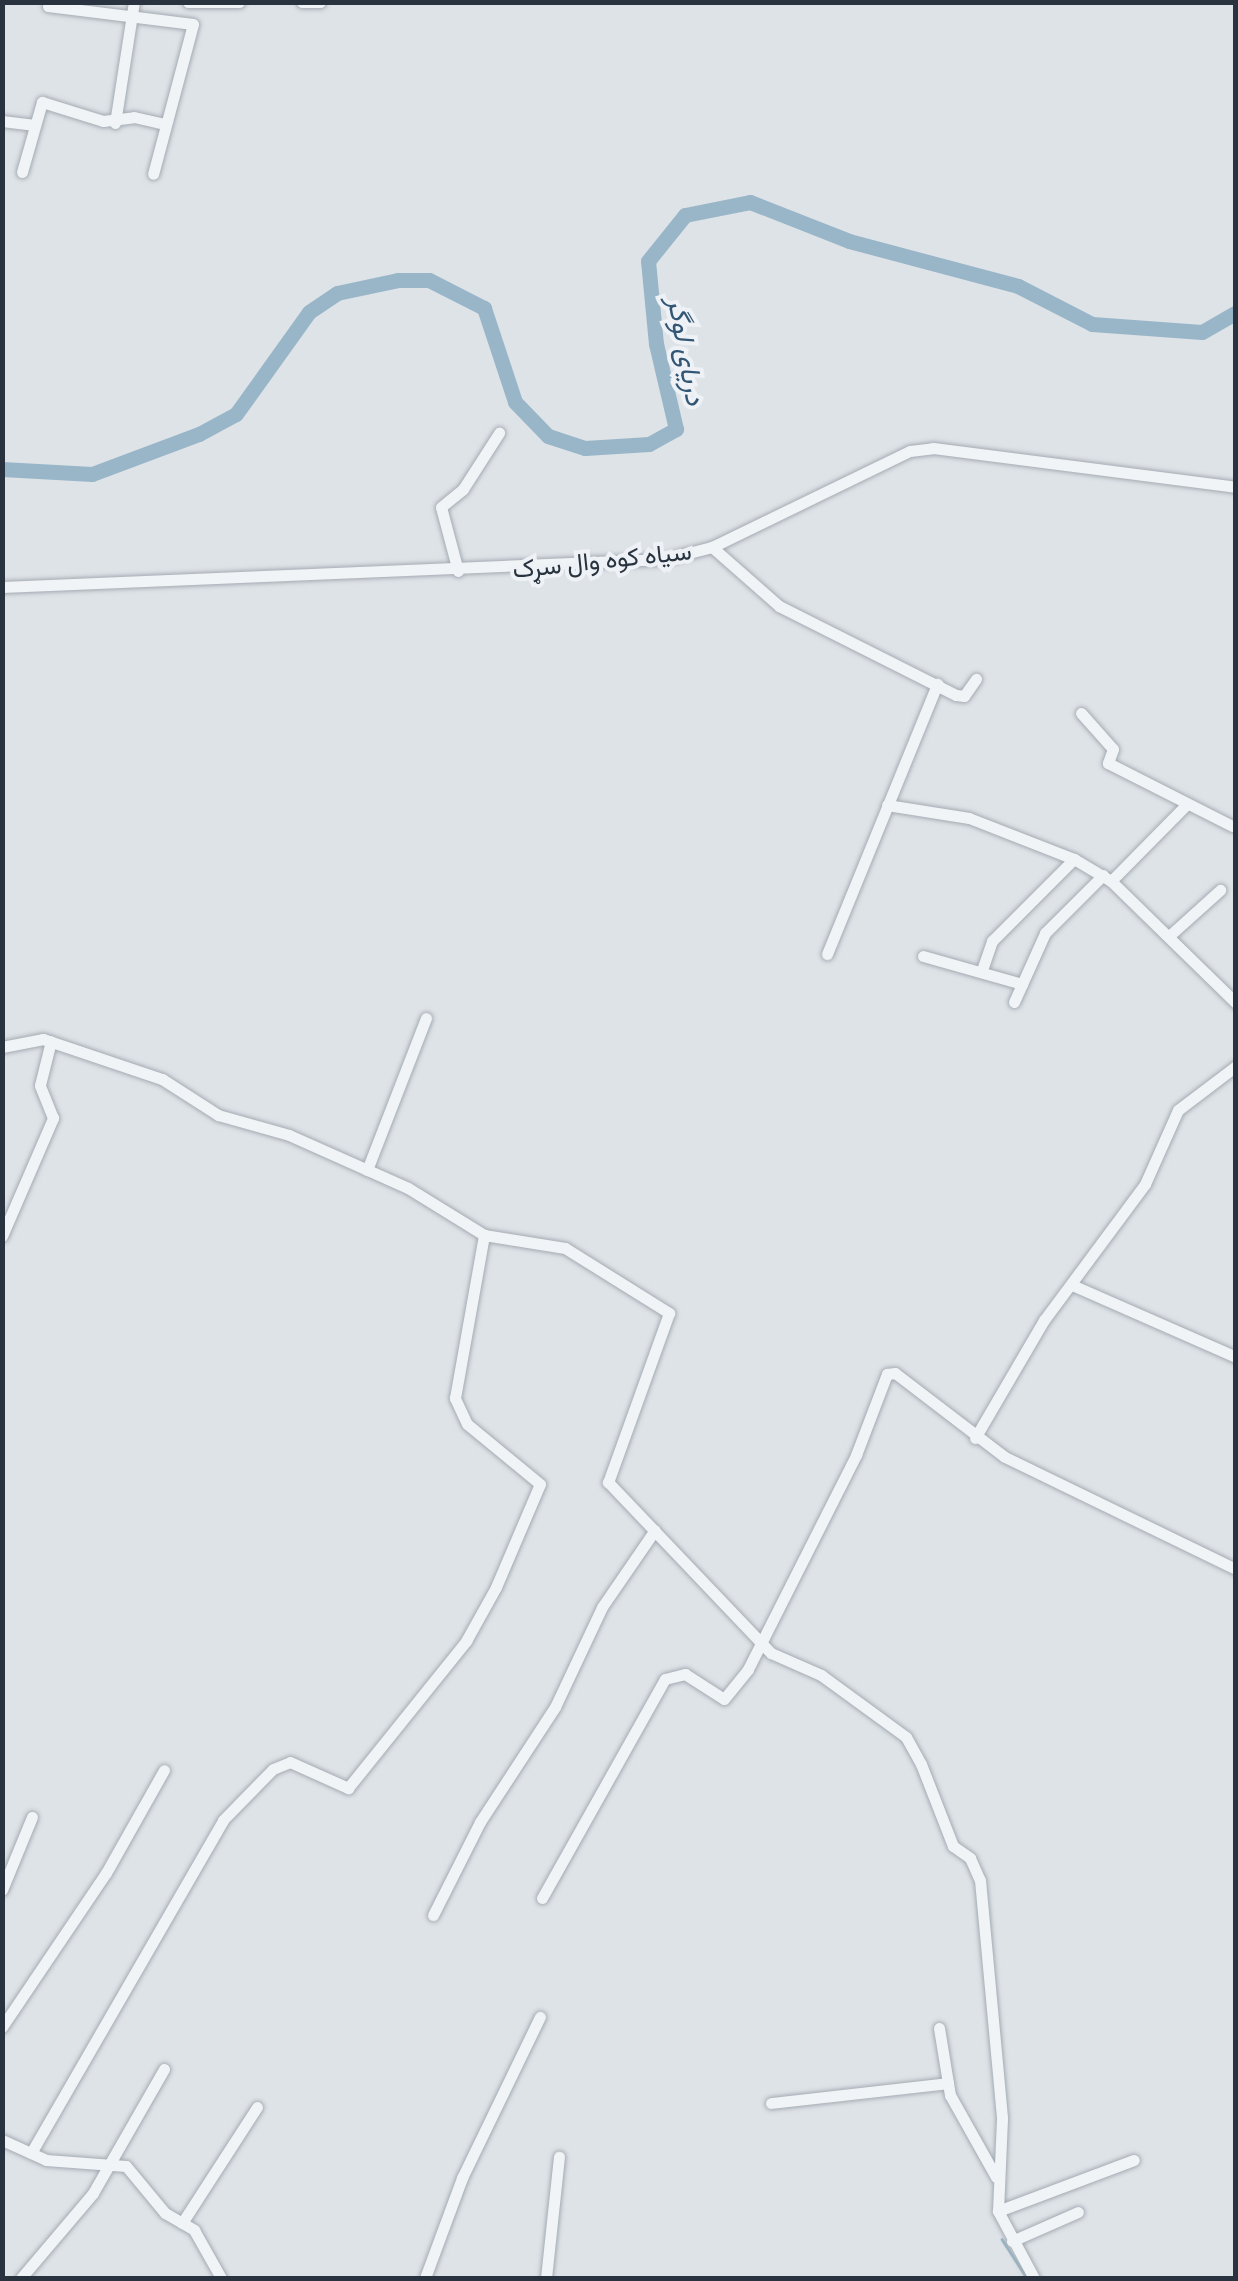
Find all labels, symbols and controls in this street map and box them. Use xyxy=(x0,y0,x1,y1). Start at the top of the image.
water label: دریای لوگر xyxy=(661,294,713,408)
street label: سیاه کوه وال سړک xyxy=(511,536,693,584)

